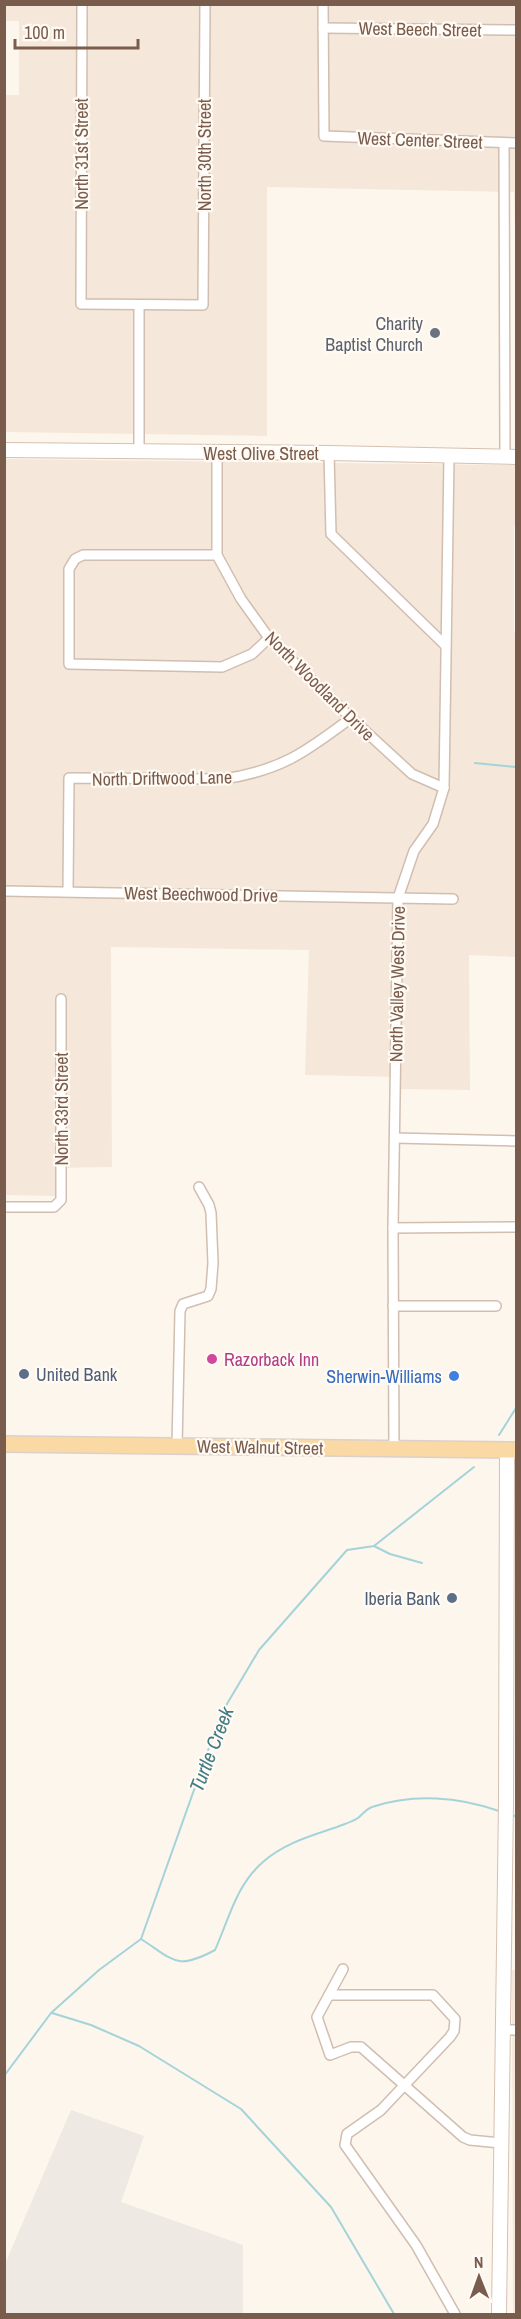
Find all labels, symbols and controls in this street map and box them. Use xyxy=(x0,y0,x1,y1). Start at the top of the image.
scale bar xyxy=(15,12,138,50)
street label: West Beech Street xyxy=(358,15,482,43)
text: 100 m xyxy=(24,20,65,45)
street label: North 31st Street xyxy=(69,98,94,210)
street label: North 30th Street xyxy=(192,99,217,211)
street label: West Center Street xyxy=(357,125,483,155)
place label: Charity Baptist Church xyxy=(325,311,424,357)
marker: Charity Baptist Church xyxy=(428,326,442,340)
street label: West Olive Street xyxy=(203,441,319,466)
street label: North Woodland Drive xyxy=(260,626,380,746)
street label: North Driftwood Lane xyxy=(92,764,232,792)
street label: West Beechwood Drive xyxy=(124,880,278,908)
street label: North Valley West Drive xyxy=(383,906,411,1062)
street label: North 33rd Street xyxy=(49,1052,74,1166)
place label: Razorback Inn xyxy=(224,1347,319,1372)
marker: Razorback Inn xyxy=(205,1352,219,1366)
place label: United Bank xyxy=(36,1362,118,1387)
place label: Sherwin-Williams xyxy=(326,1364,442,1389)
marker: United Bank xyxy=(17,1367,31,1381)
marker: Sherwin-Williams xyxy=(447,1369,461,1383)
street label: West Walnut Street xyxy=(197,1433,323,1461)
place label: Iberia Bank xyxy=(365,1586,441,1611)
marker: Iberia Bank xyxy=(445,1591,459,1605)
water label: Turtle Creek xyxy=(182,1702,240,1795)
north arrow xyxy=(449,2247,509,2307)
text: N xyxy=(474,2251,484,2273)

